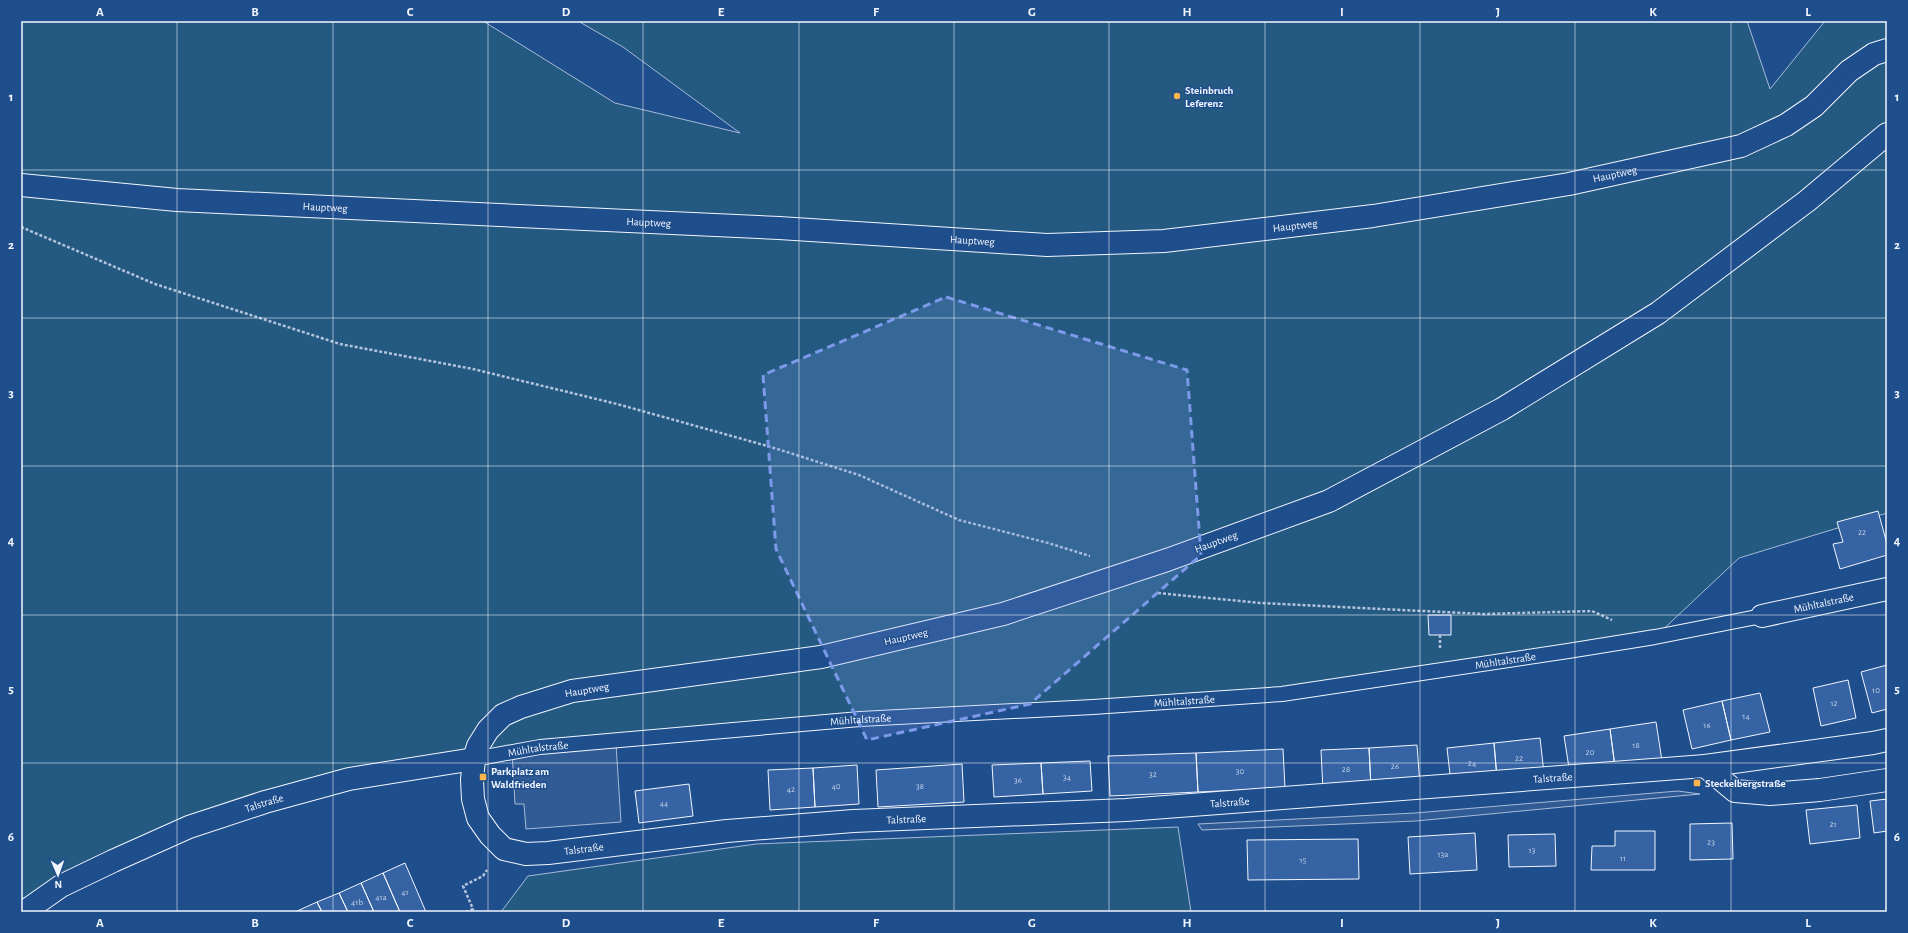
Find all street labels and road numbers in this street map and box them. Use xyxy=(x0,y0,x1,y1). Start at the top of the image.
street label: Hauptweg xyxy=(1592,164,1638,184)
street label: Hauptweg xyxy=(303,200,348,213)
street label: Hauptweg xyxy=(626,215,672,229)
street label: Hauptweg xyxy=(1272,217,1319,233)
street label: Hauptweg xyxy=(950,233,996,247)
street label: Hauptweg xyxy=(1193,529,1239,555)
street label: Mühltalstraße xyxy=(1793,591,1855,615)
street label: Hauptweg xyxy=(883,626,930,647)
street label: Mühltalstraße xyxy=(1474,650,1537,670)
street label: Hauptweg xyxy=(564,681,611,699)
street label: Mühltalstraße xyxy=(1153,693,1215,708)
street label: Mühltalstraße xyxy=(830,712,892,727)
street label: Mühltalstraße xyxy=(507,739,569,758)
street label: Talstraße xyxy=(1532,771,1573,785)
street label: Talstraße xyxy=(243,792,285,814)
street label: Talstraße xyxy=(1209,795,1250,809)
street label: Talstraße xyxy=(886,813,926,825)
street label: Talstraße xyxy=(563,841,604,857)

